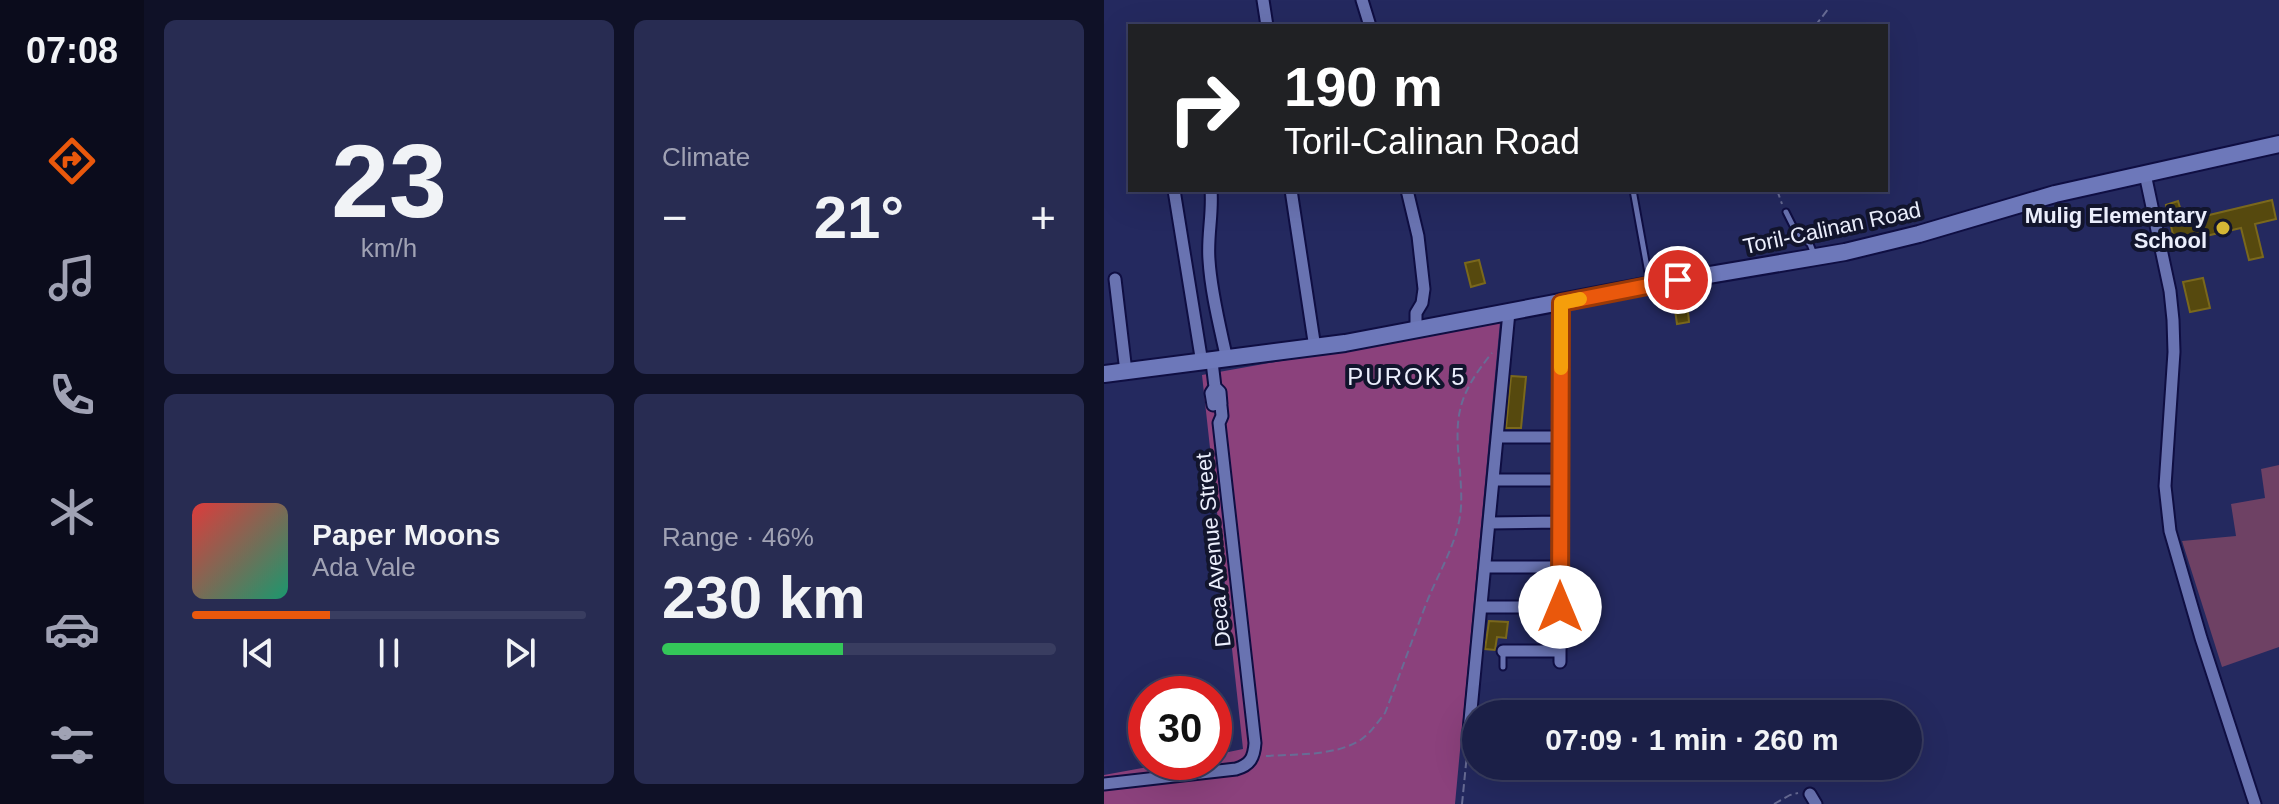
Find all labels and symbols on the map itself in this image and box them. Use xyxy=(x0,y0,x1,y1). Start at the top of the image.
street label: Toril-Calinan Road xyxy=(1741,197,1923,259)
place label: Mulig Elementary School xyxy=(2025,203,2208,253)
marker: Mulig Elementary School xyxy=(2214,219,2232,237)
pin xyxy=(1644,246,1712,314)
district label: PUROK 5 xyxy=(1347,363,1467,390)
street label: Deca Avenue Street xyxy=(1190,452,1236,648)
position arrow xyxy=(1518,565,1602,649)
speed limit sign: 30 xyxy=(1128,676,1232,780)

